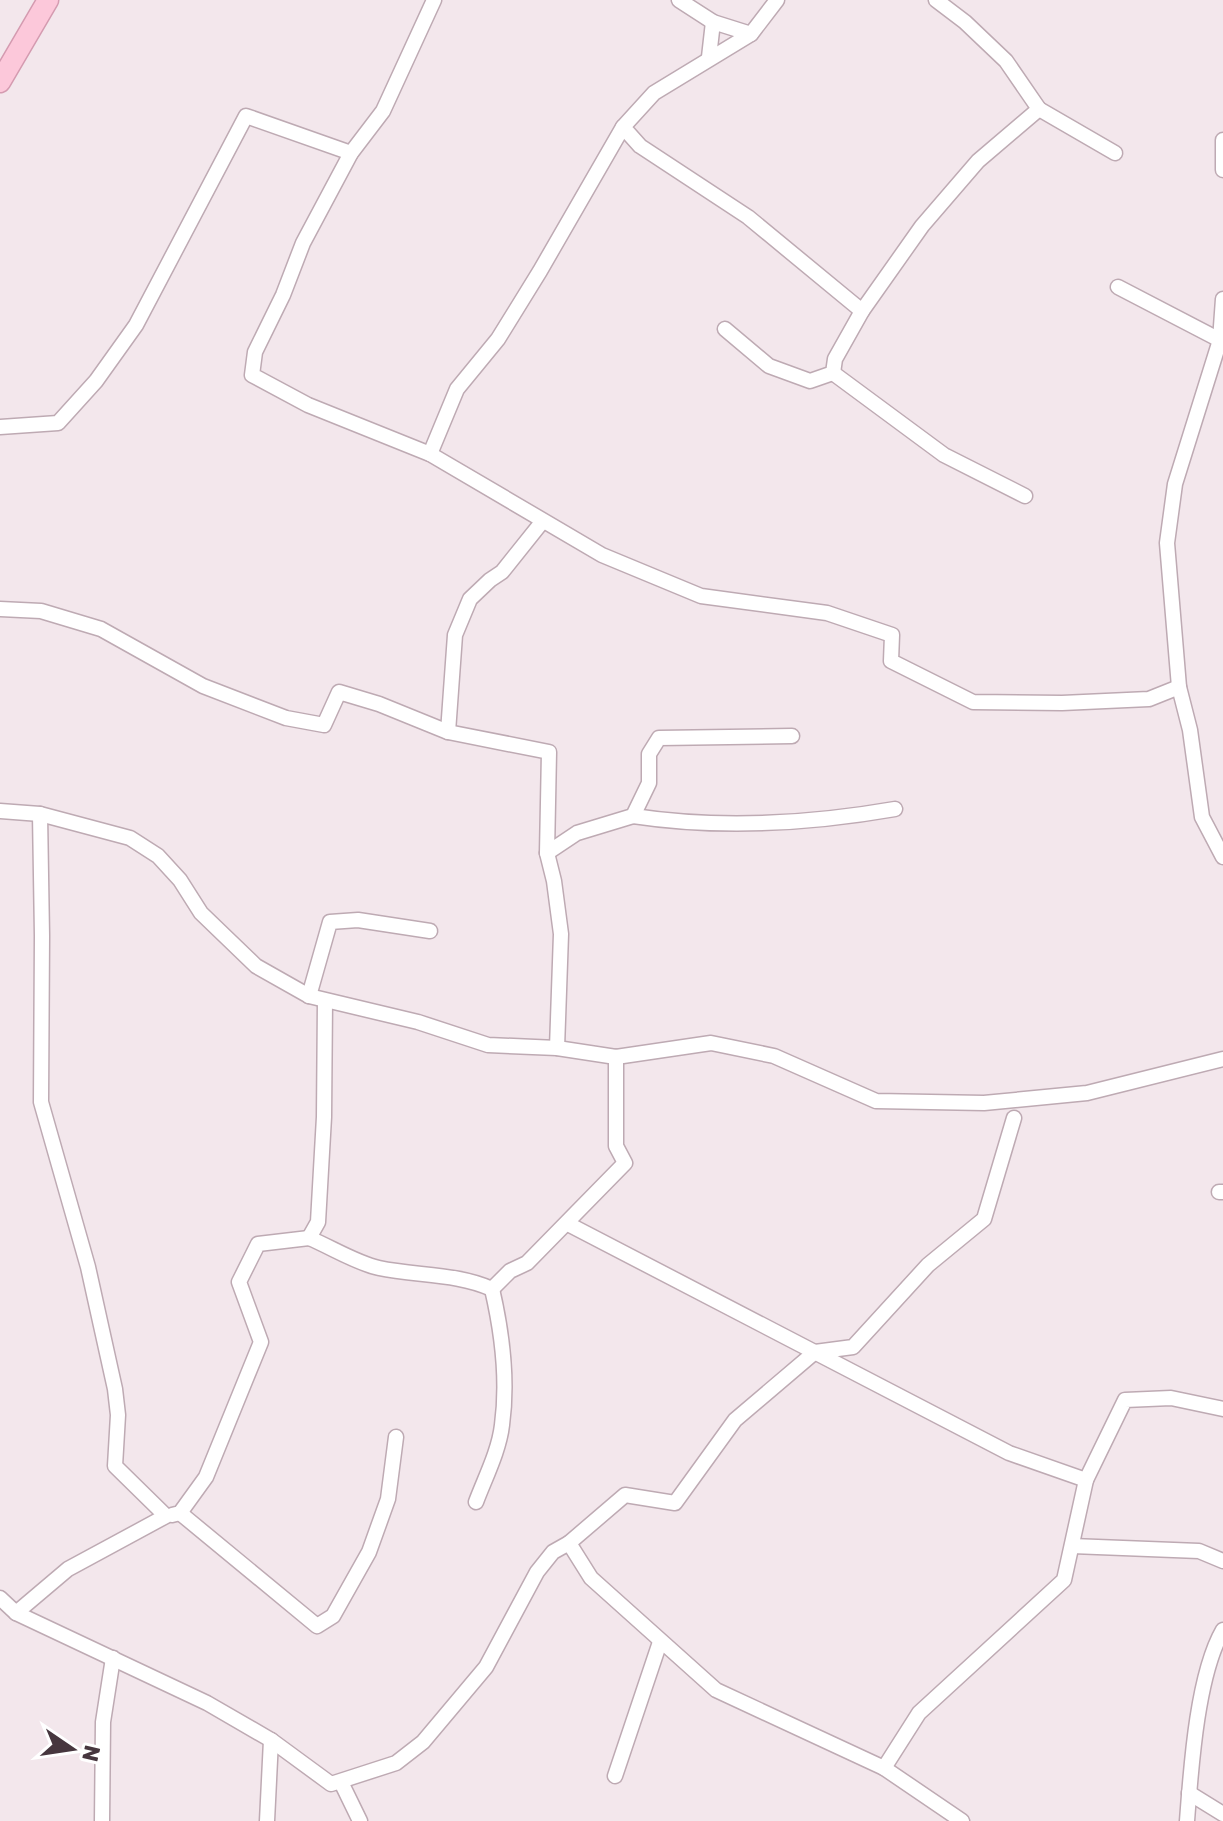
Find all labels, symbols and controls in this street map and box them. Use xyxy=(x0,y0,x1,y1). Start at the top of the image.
north arrow xyxy=(32,1709,112,1789)
text: N xyxy=(76,1743,106,1764)

